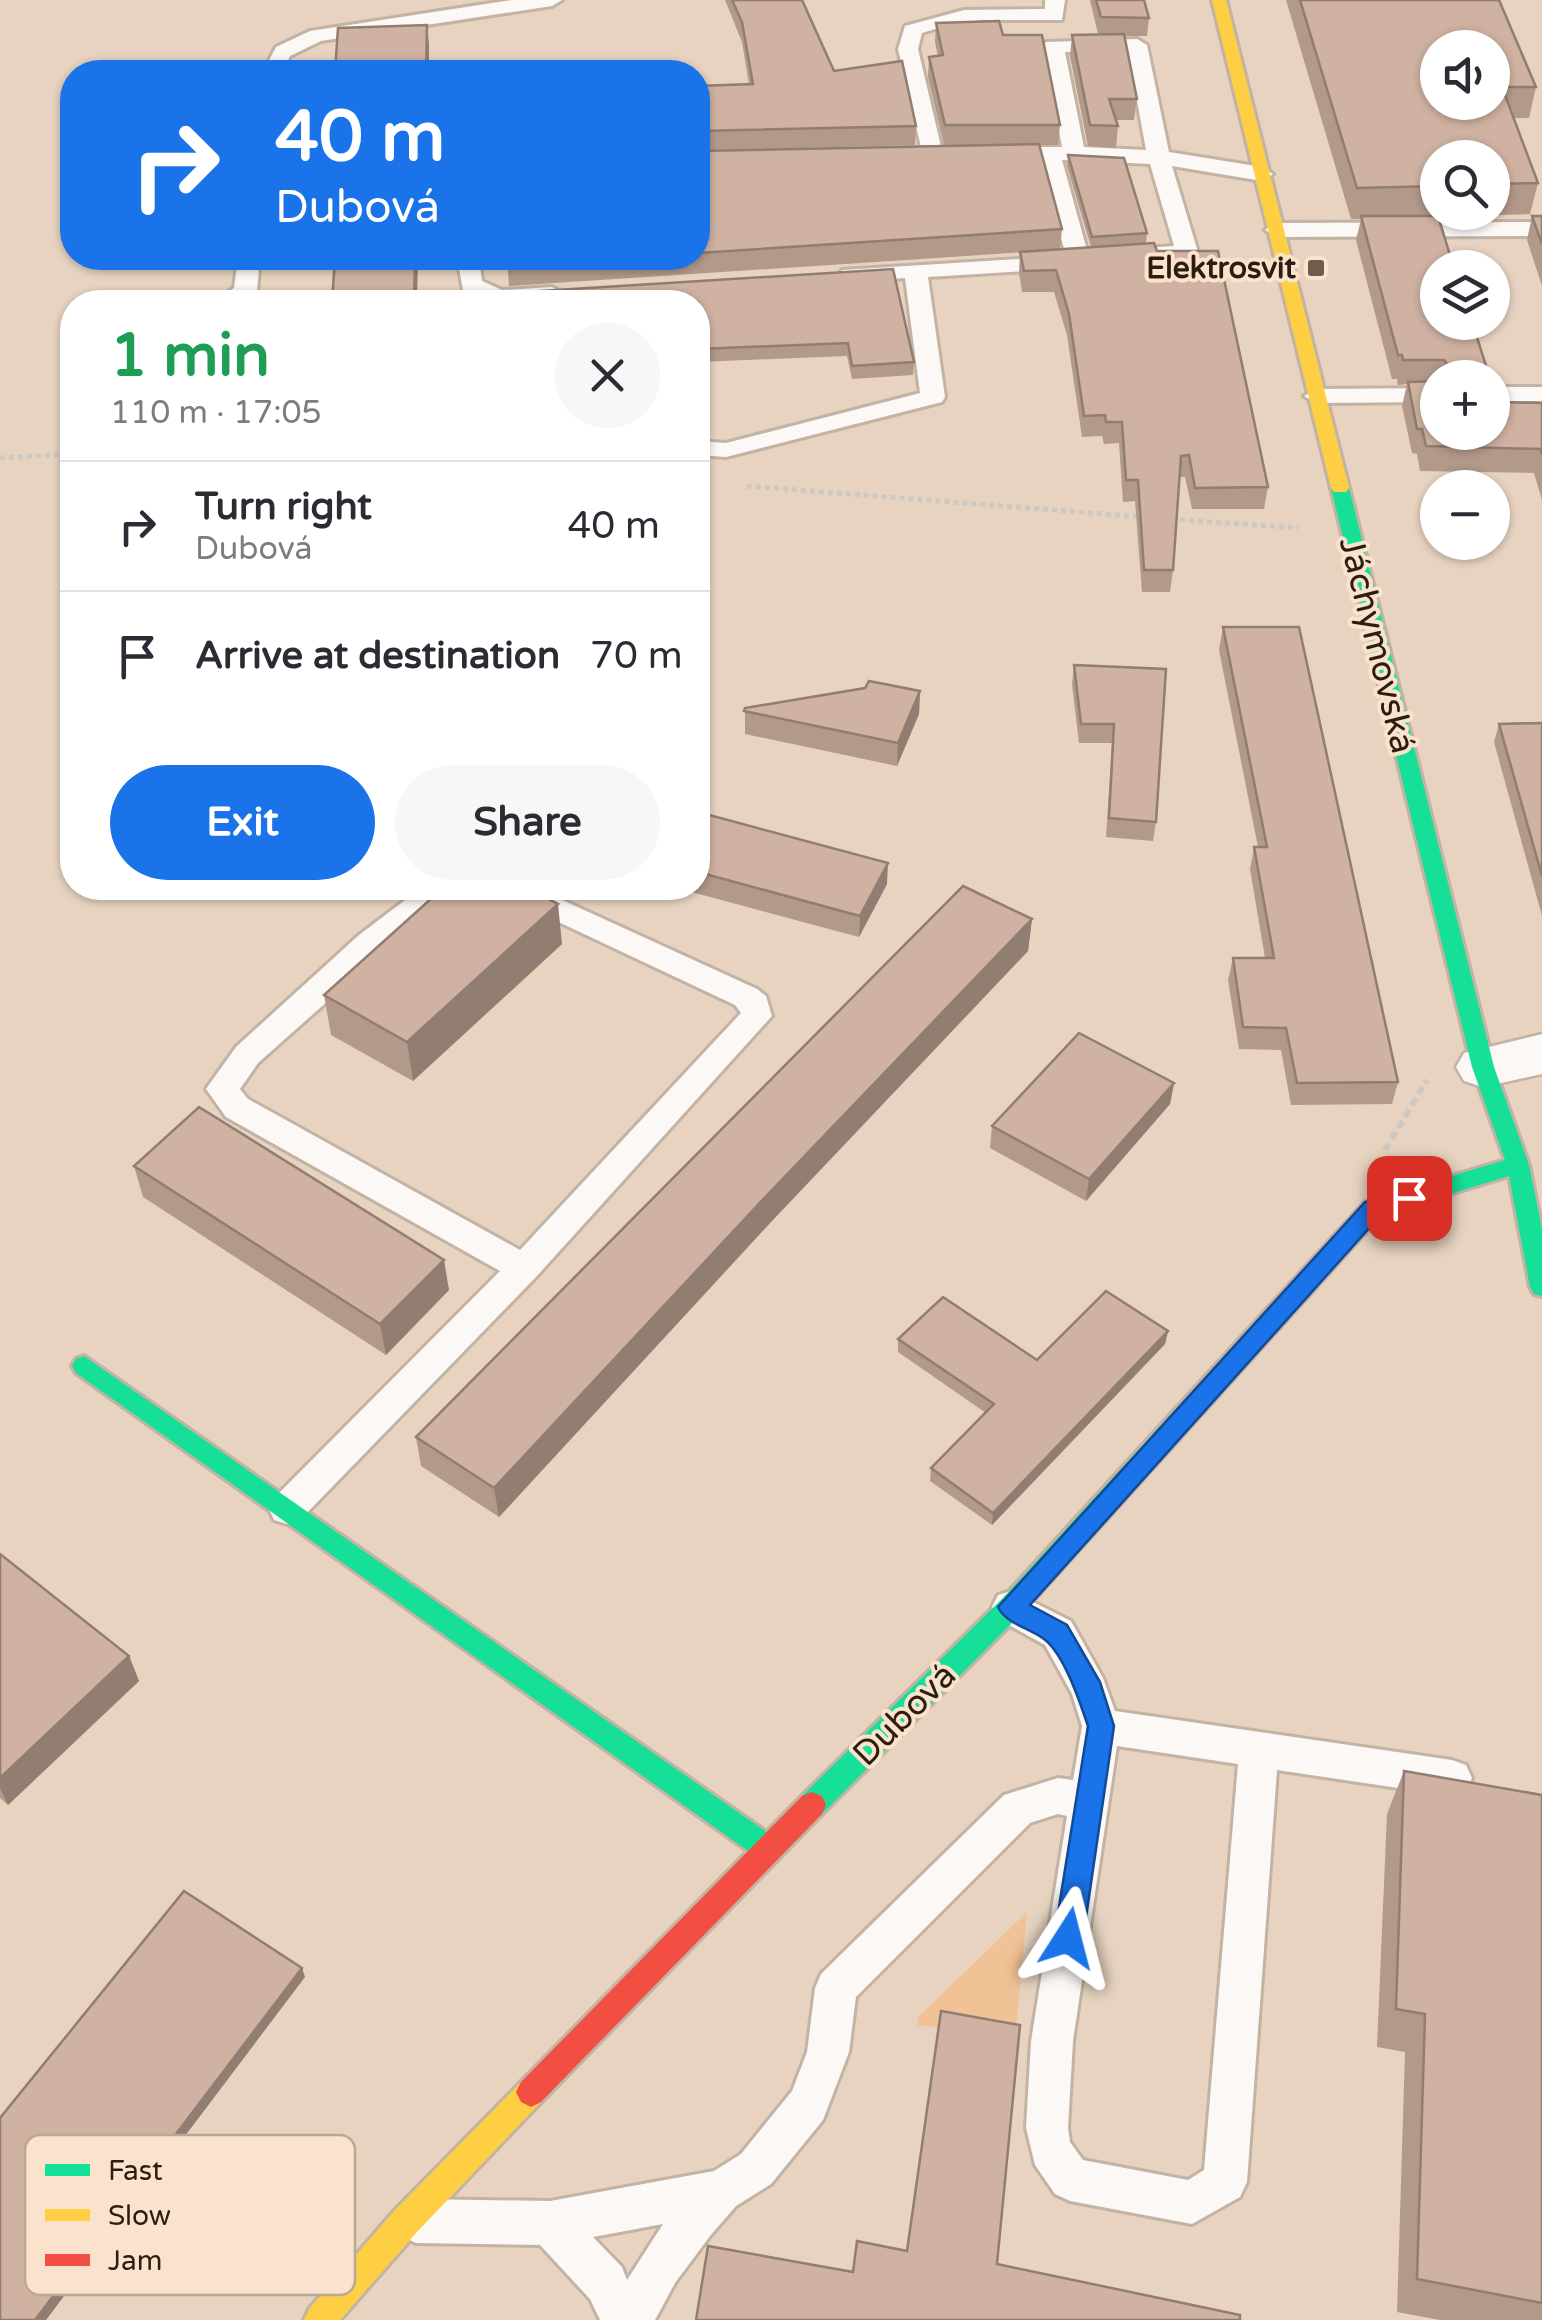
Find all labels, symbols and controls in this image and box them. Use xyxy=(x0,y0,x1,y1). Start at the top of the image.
map controls xyxy=(1420,30,1510,560)
button: sound xyxy=(1420,30,1510,120)
text: 40 m xyxy=(275,96,445,180)
icon: right xyxy=(110,100,240,230)
button: search xyxy=(1420,140,1510,230)
text: Dubová xyxy=(275,181,440,235)
place label: Elektrosvit xyxy=(1146,250,1297,287)
button: layers xyxy=(1420,250,1510,340)
marker: Elektrosvit xyxy=(1305,257,1327,279)
text: 1 min xyxy=(110,320,270,392)
button: close xyxy=(555,323,660,428)
button: + xyxy=(1420,360,1510,450)
text: 110 m · 17:05 xyxy=(110,394,322,432)
button: − xyxy=(1420,470,1510,560)
text: Turn right xyxy=(195,484,372,530)
icon: right xyxy=(110,499,165,554)
text: 40 m xyxy=(568,503,660,549)
text: Dubová xyxy=(195,530,312,568)
street label: Jáchymovská xyxy=(1330,533,1424,758)
icon: arrive xyxy=(110,629,165,684)
text: Arrive at destination xyxy=(195,633,560,679)
text: 70 m xyxy=(590,633,683,679)
button: Exit xyxy=(110,765,375,880)
button: Share xyxy=(395,765,660,880)
pin xyxy=(1367,1156,1452,1241)
icon: arrive xyxy=(1382,1171,1437,1226)
street label: Dubová xyxy=(844,1654,965,1775)
position arrow xyxy=(1016,1886,1120,1990)
legend xyxy=(25,2135,355,2295)
text: Fast xyxy=(108,2154,163,2188)
text: Slow xyxy=(108,2199,171,2233)
text: Jam xyxy=(108,2244,163,2278)

